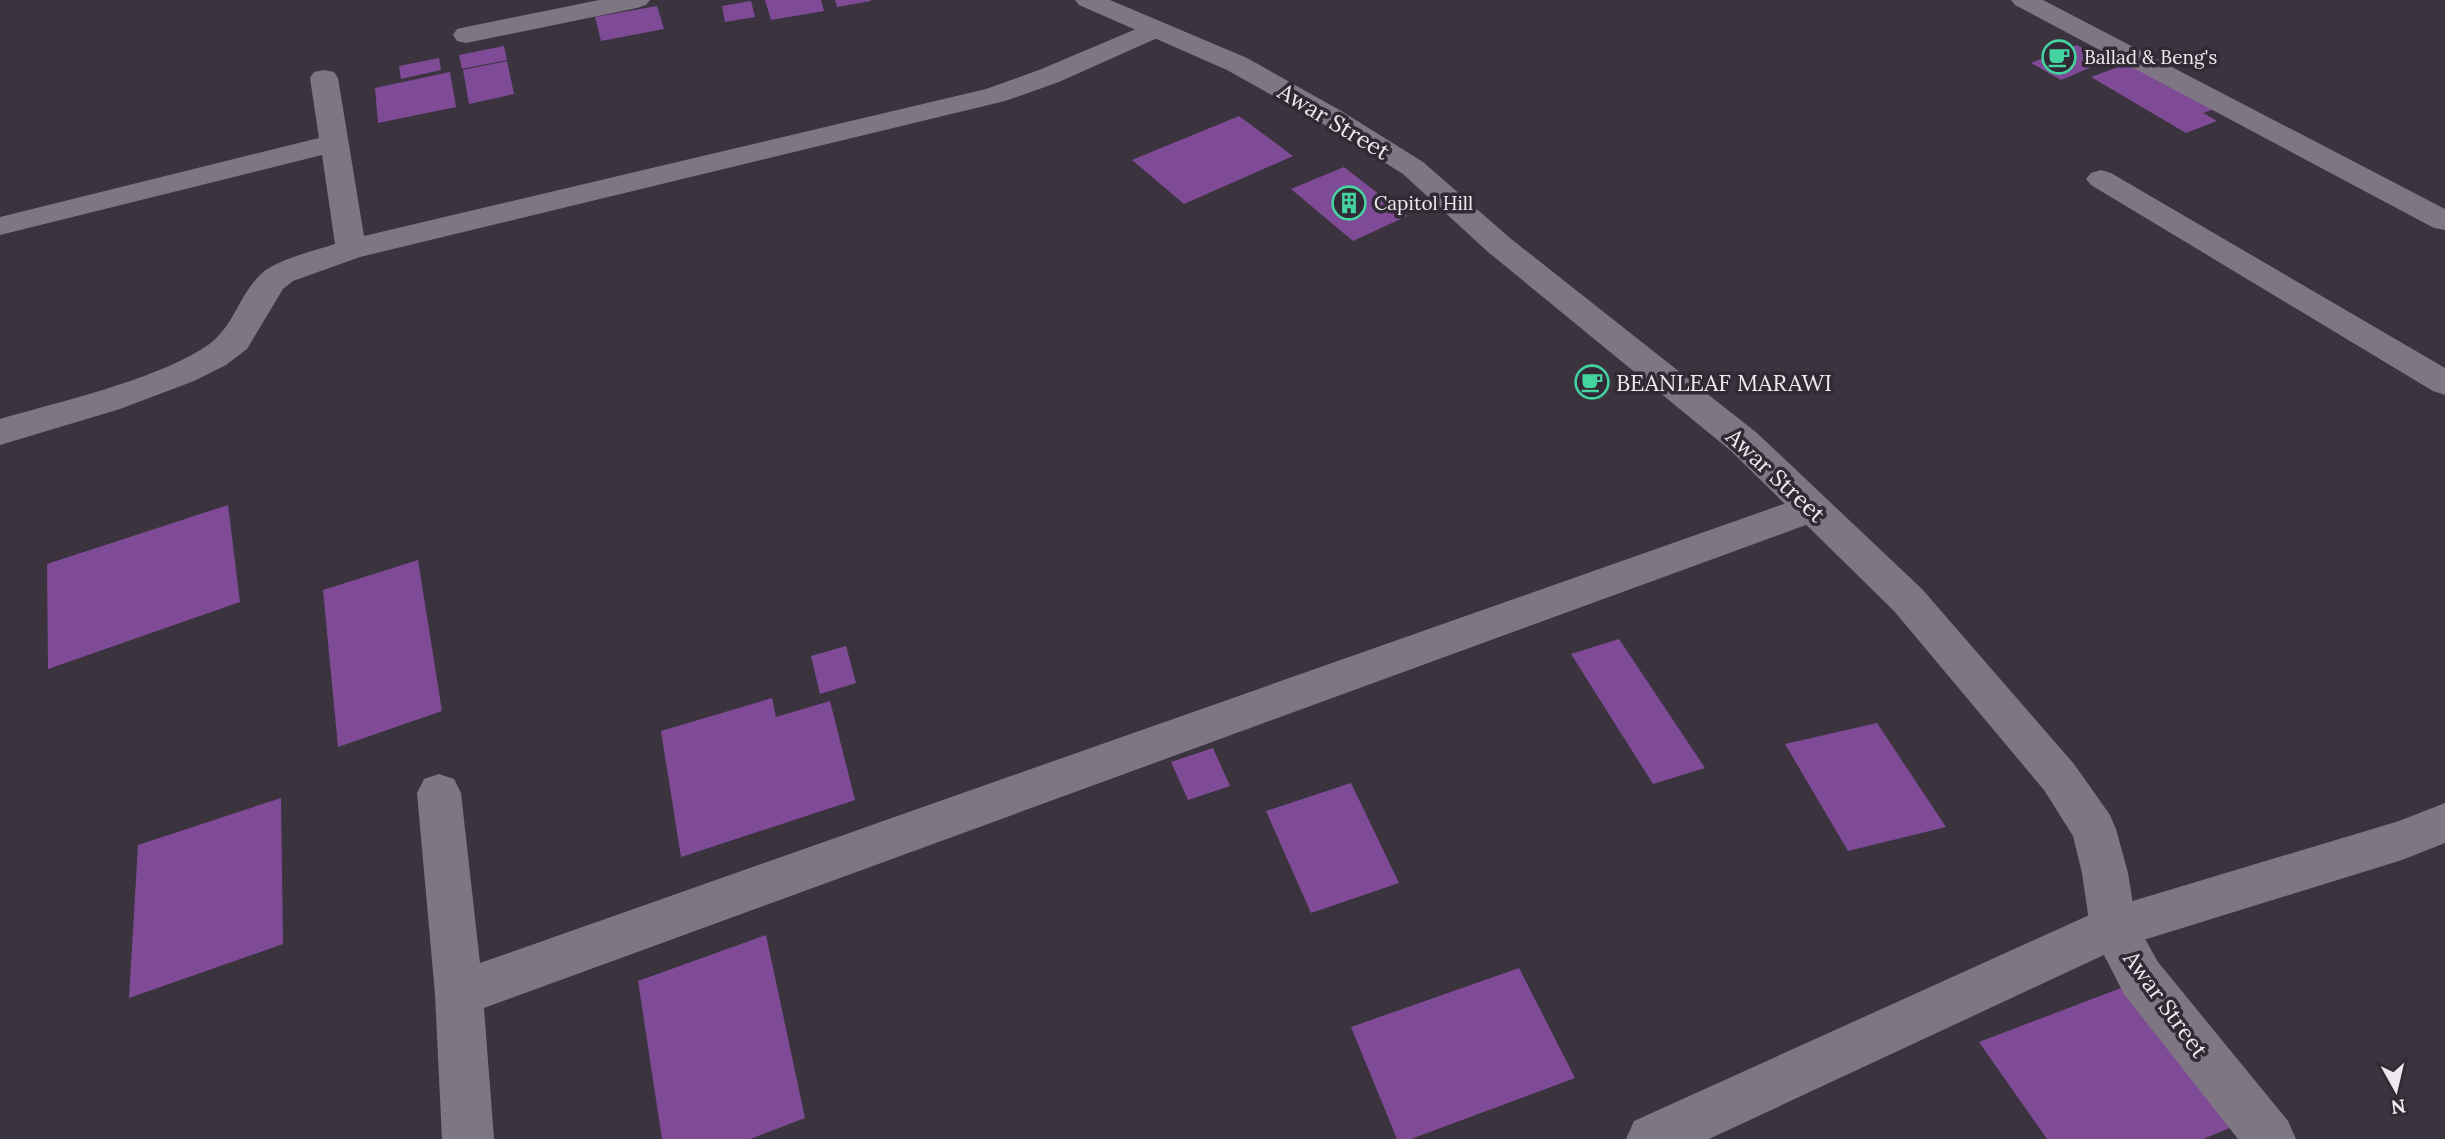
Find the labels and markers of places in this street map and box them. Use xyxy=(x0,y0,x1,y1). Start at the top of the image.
cafe icon: Ballad & Beng's xyxy=(2040,38,2078,76)
place label: Ballad & Beng's xyxy=(2084,45,2217,69)
building icon: Capitol Hill xyxy=(1330,184,1368,222)
place label: Capitol Hill xyxy=(1374,191,1473,215)
cafe icon: BEANLEAF MARAWI xyxy=(1573,363,1611,401)
place label: BEANLEAF MARAWI xyxy=(1616,368,1832,397)

